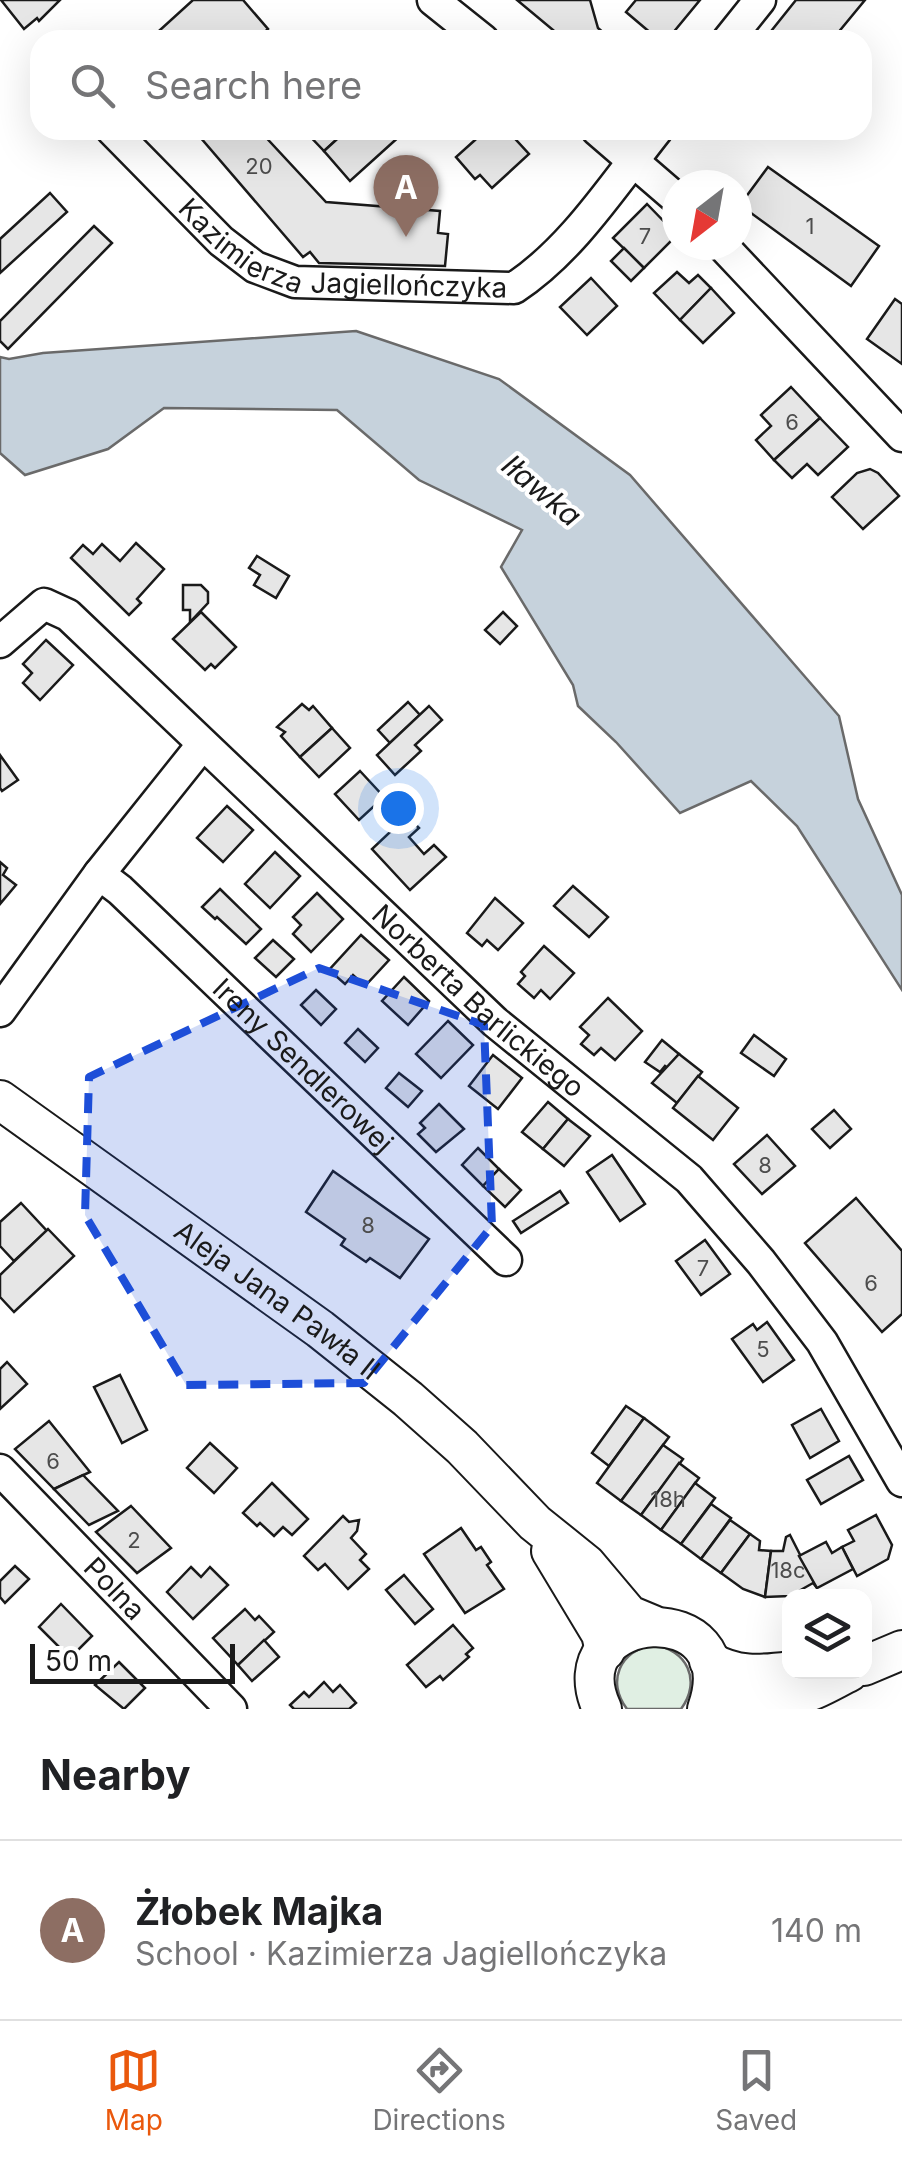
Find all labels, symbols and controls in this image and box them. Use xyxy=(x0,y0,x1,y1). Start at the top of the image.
search box xyxy=(30,30,872,140)
icon: search xyxy=(65,58,120,113)
text: Search here xyxy=(145,62,362,108)
house number: 20 xyxy=(245,153,273,179)
pin: A xyxy=(374,154,438,237)
north arrow xyxy=(662,170,752,260)
street label: Kazimierza Jagiellończyka xyxy=(172,191,508,305)
house number: 1 xyxy=(806,213,814,239)
house number: 7 xyxy=(639,223,651,249)
house number: 6 xyxy=(785,409,799,435)
water label: Iławka xyxy=(495,446,589,534)
your location xyxy=(373,783,424,834)
street label: Norberta Barlickiego xyxy=(365,897,591,1105)
street label: Ireny Sendlerowej xyxy=(206,971,400,1160)
house number: 8 xyxy=(758,1152,772,1178)
house number: 8 xyxy=(361,1212,375,1238)
street label: Aleja Jana Pawła II xyxy=(168,1213,387,1387)
house number: 7 xyxy=(697,1255,709,1281)
house number: 6 xyxy=(864,1270,878,1296)
house number: 5 xyxy=(756,1336,770,1362)
house number: 6 xyxy=(46,1448,60,1474)
house number: 18h xyxy=(650,1486,686,1512)
house number: 2 xyxy=(127,1527,141,1553)
street label: Polna xyxy=(77,1550,152,1627)
house number: 18c xyxy=(770,1557,806,1583)
map controls xyxy=(782,1589,872,1679)
button: layers xyxy=(782,1589,872,1679)
scale bar xyxy=(30,1639,235,1684)
text: 50 m xyxy=(45,1644,112,1678)
text: Nearby xyxy=(40,1749,191,1800)
text: Żłobek Majka xyxy=(135,1888,383,1934)
text: A xyxy=(61,1911,84,1950)
text: 140 m xyxy=(771,1911,862,1950)
text: School · Kazimierza Jagiellończyka xyxy=(135,1934,667,1973)
tab: Map xyxy=(105,2043,163,2137)
tab: Directions xyxy=(372,2043,506,2137)
tab: Saved xyxy=(715,2043,797,2137)

